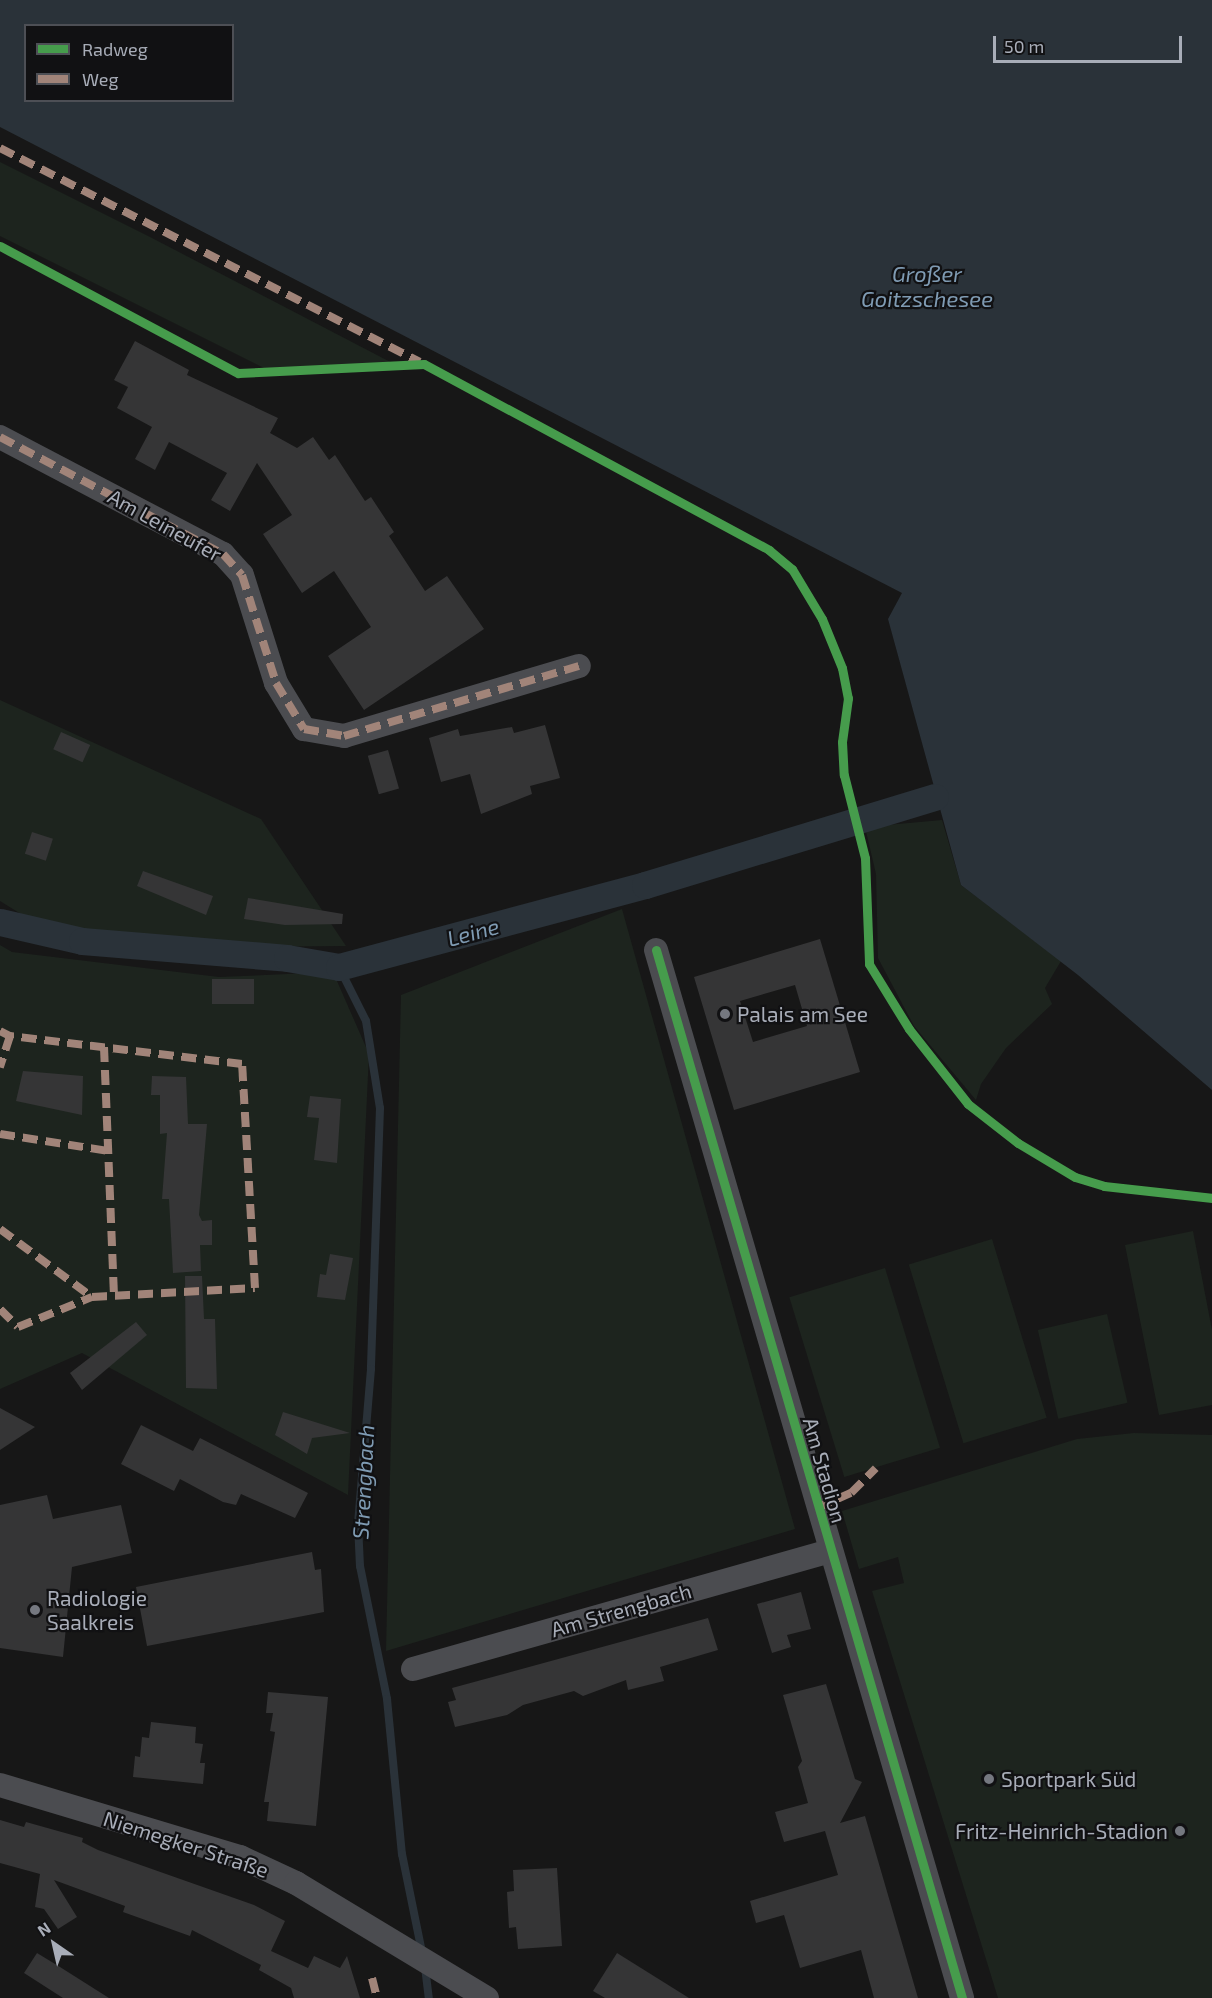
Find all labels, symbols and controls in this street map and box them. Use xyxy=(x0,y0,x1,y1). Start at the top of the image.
legend xyxy=(24,24,234,102)
scale bar xyxy=(996,24,1185,62)
text: 50 m xyxy=(1004,35,1044,57)
text: Radweg xyxy=(82,38,148,60)
text: Weg xyxy=(82,68,118,90)
water label: Großer Goitzschesee xyxy=(861,260,993,312)
street label: Am Leineufer xyxy=(104,483,226,567)
water label: Leine xyxy=(444,912,502,952)
place label: Palais am See xyxy=(737,1001,868,1027)
marker: Palais am See xyxy=(718,1007,732,1021)
street label: Am Stadion xyxy=(798,1414,852,1526)
water label: Strengbach xyxy=(347,1424,379,1540)
street label: Am Strengbach xyxy=(548,1578,694,1642)
place label: Radiologie Saalkreis xyxy=(47,1585,147,1635)
marker: Radiologie Saalkreis xyxy=(28,1603,42,1617)
place label: Sportpark Süd xyxy=(1001,1766,1137,1792)
marker: Sportpark Süd xyxy=(982,1772,996,1786)
street label: Niemegker Straße xyxy=(100,1805,272,1883)
place label: Fritz-Heinrich-Stadion xyxy=(955,1818,1168,1844)
marker: Fritz-Heinrich-Stadion xyxy=(1173,1824,1187,1838)
north arrow xyxy=(24,1914,84,1974)
text: N xyxy=(34,1918,54,1940)

